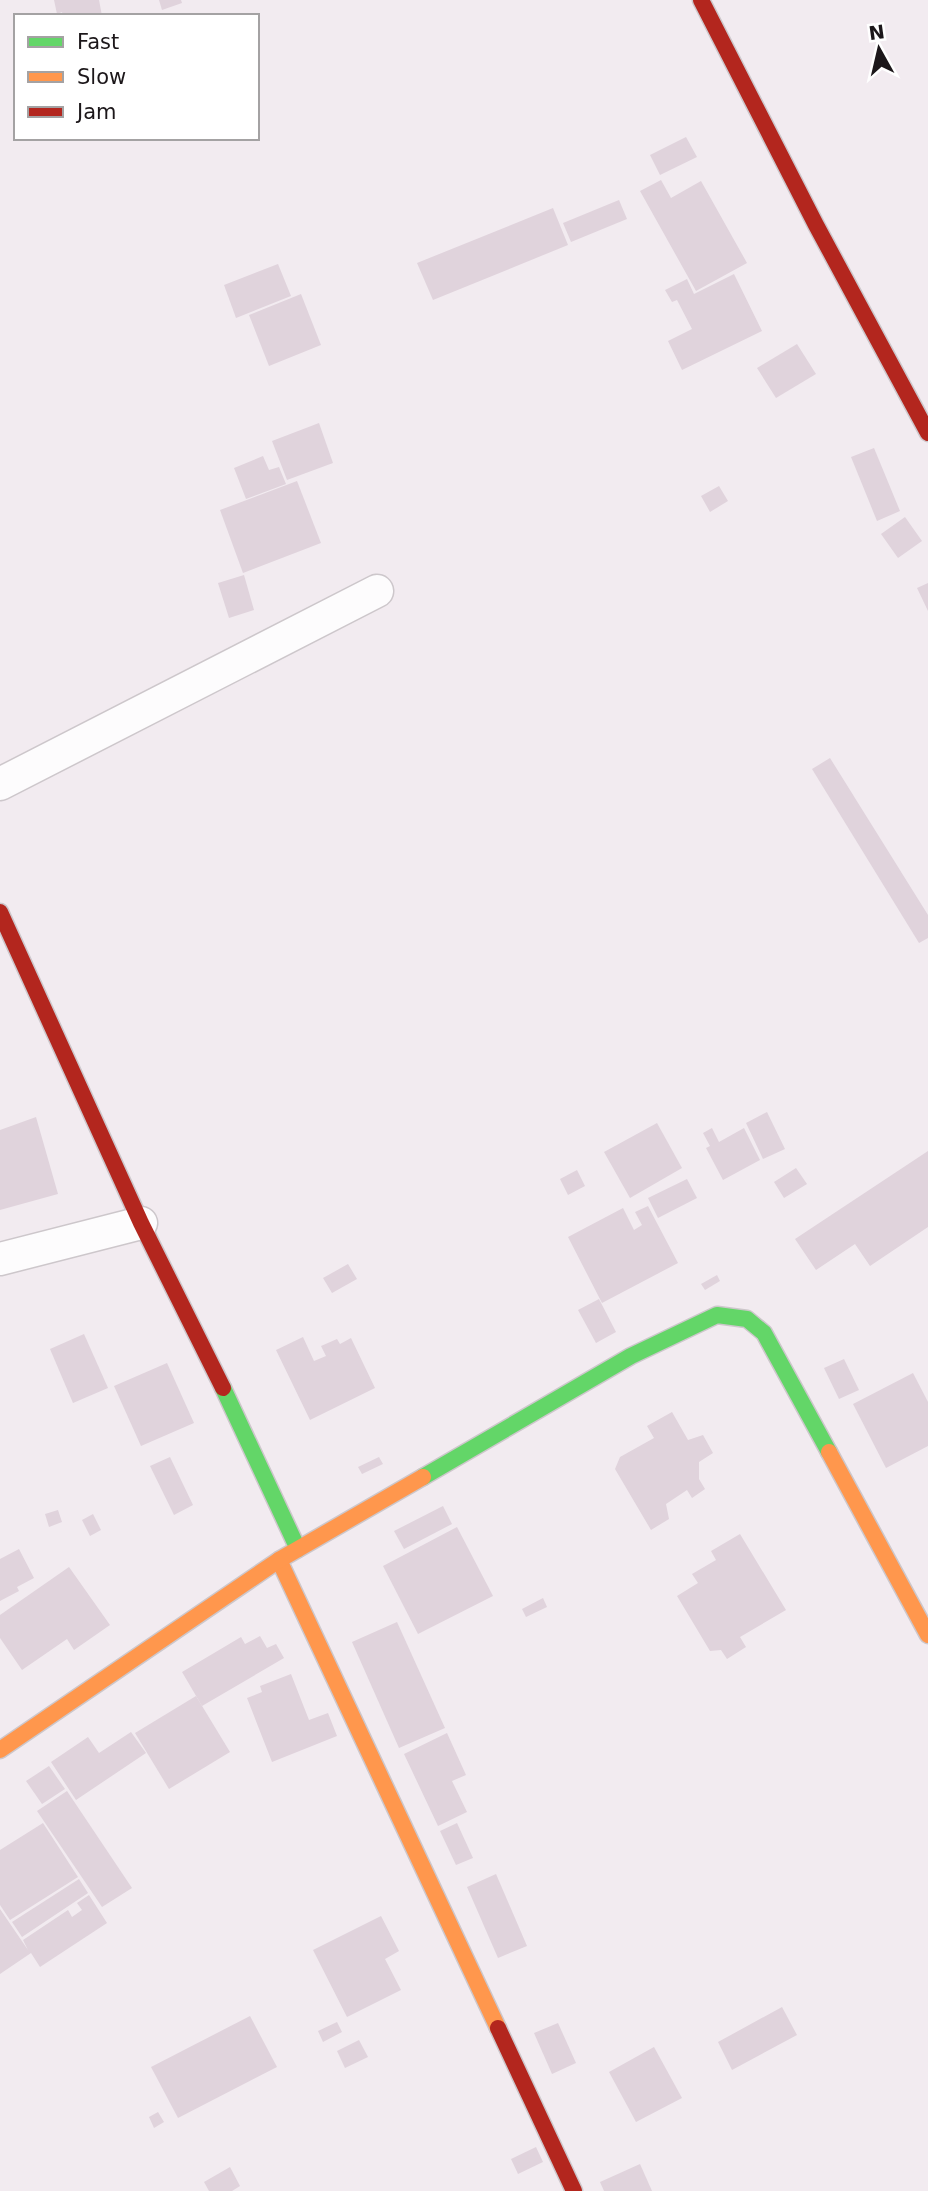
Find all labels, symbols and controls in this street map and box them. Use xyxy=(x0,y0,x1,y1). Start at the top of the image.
legend xyxy=(14,14,259,140)
north arrow xyxy=(844,14,914,84)
text: N xyxy=(867,20,886,44)
text: Fast xyxy=(77,30,119,54)
text: Slow xyxy=(77,65,126,89)
text: Jam xyxy=(75,100,117,124)

